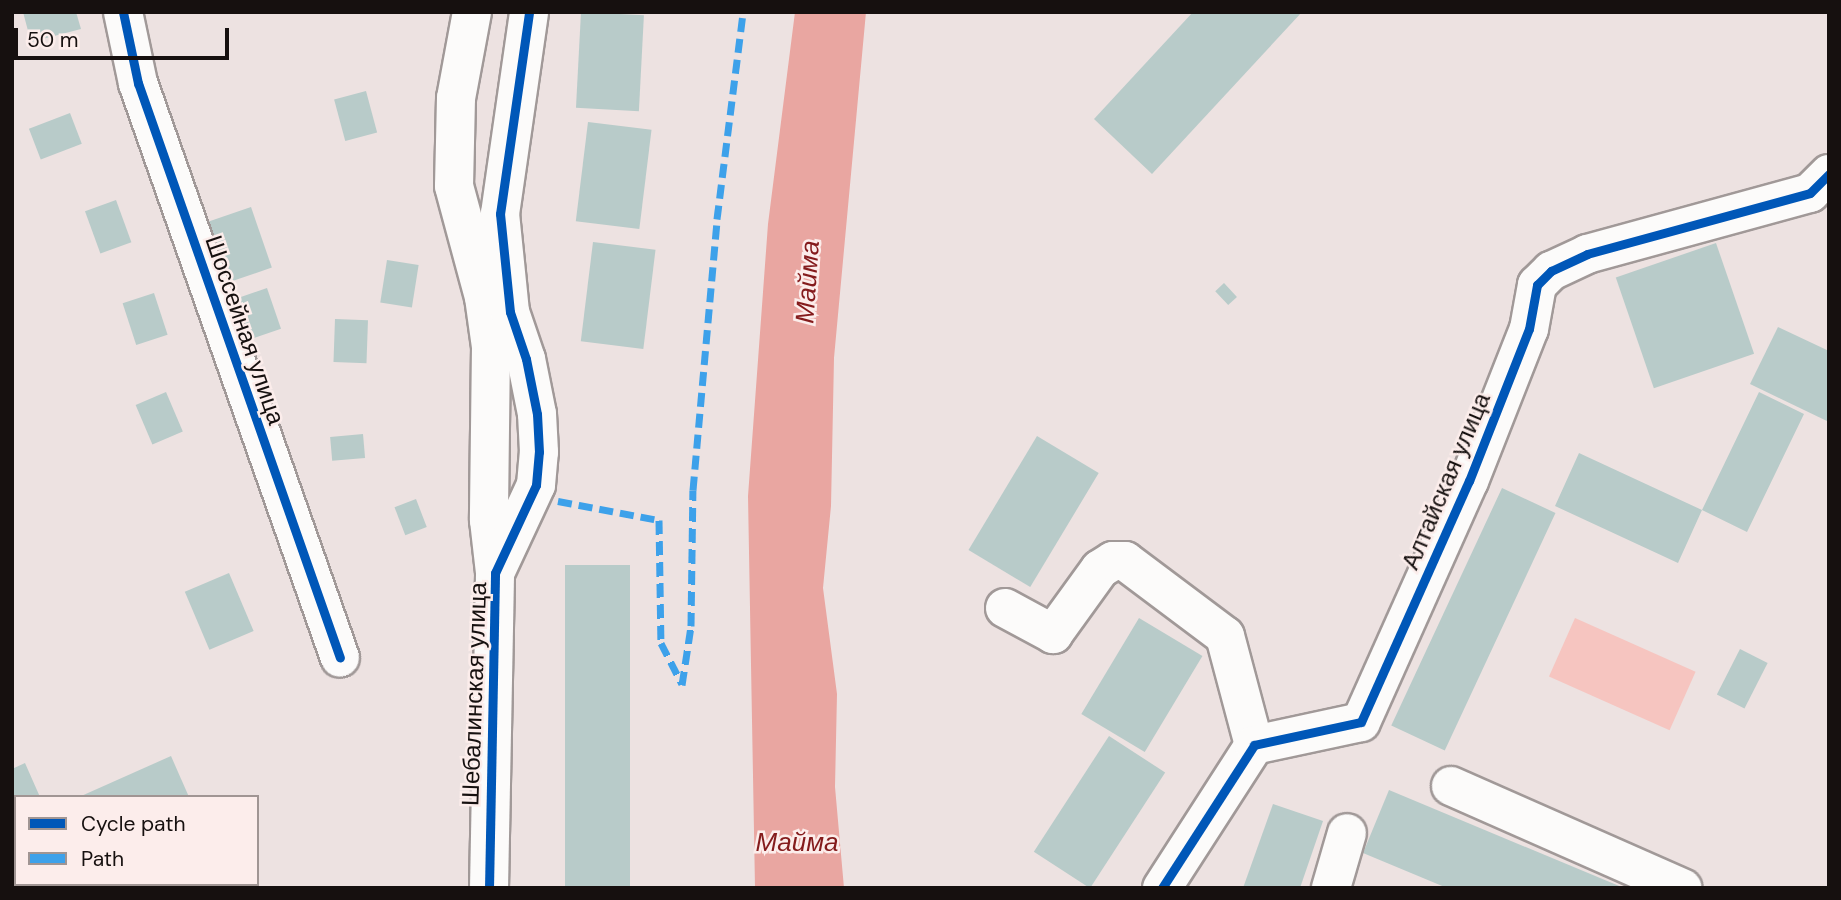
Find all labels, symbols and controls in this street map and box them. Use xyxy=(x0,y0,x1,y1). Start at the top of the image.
scale bar xyxy=(18,14,233,58)
text: 50 m xyxy=(27,26,78,54)
street label: Шоссейная улица xyxy=(199,232,291,428)
water label: Майма xyxy=(790,239,826,325)
street label: Алтайская улица xyxy=(1396,388,1496,574)
street label: Шебалинская улица xyxy=(456,582,492,806)
legend xyxy=(14,795,259,886)
text: Cycle path xyxy=(81,810,186,838)
water label: Майма xyxy=(755,827,839,859)
text: Path xyxy=(81,845,124,873)

